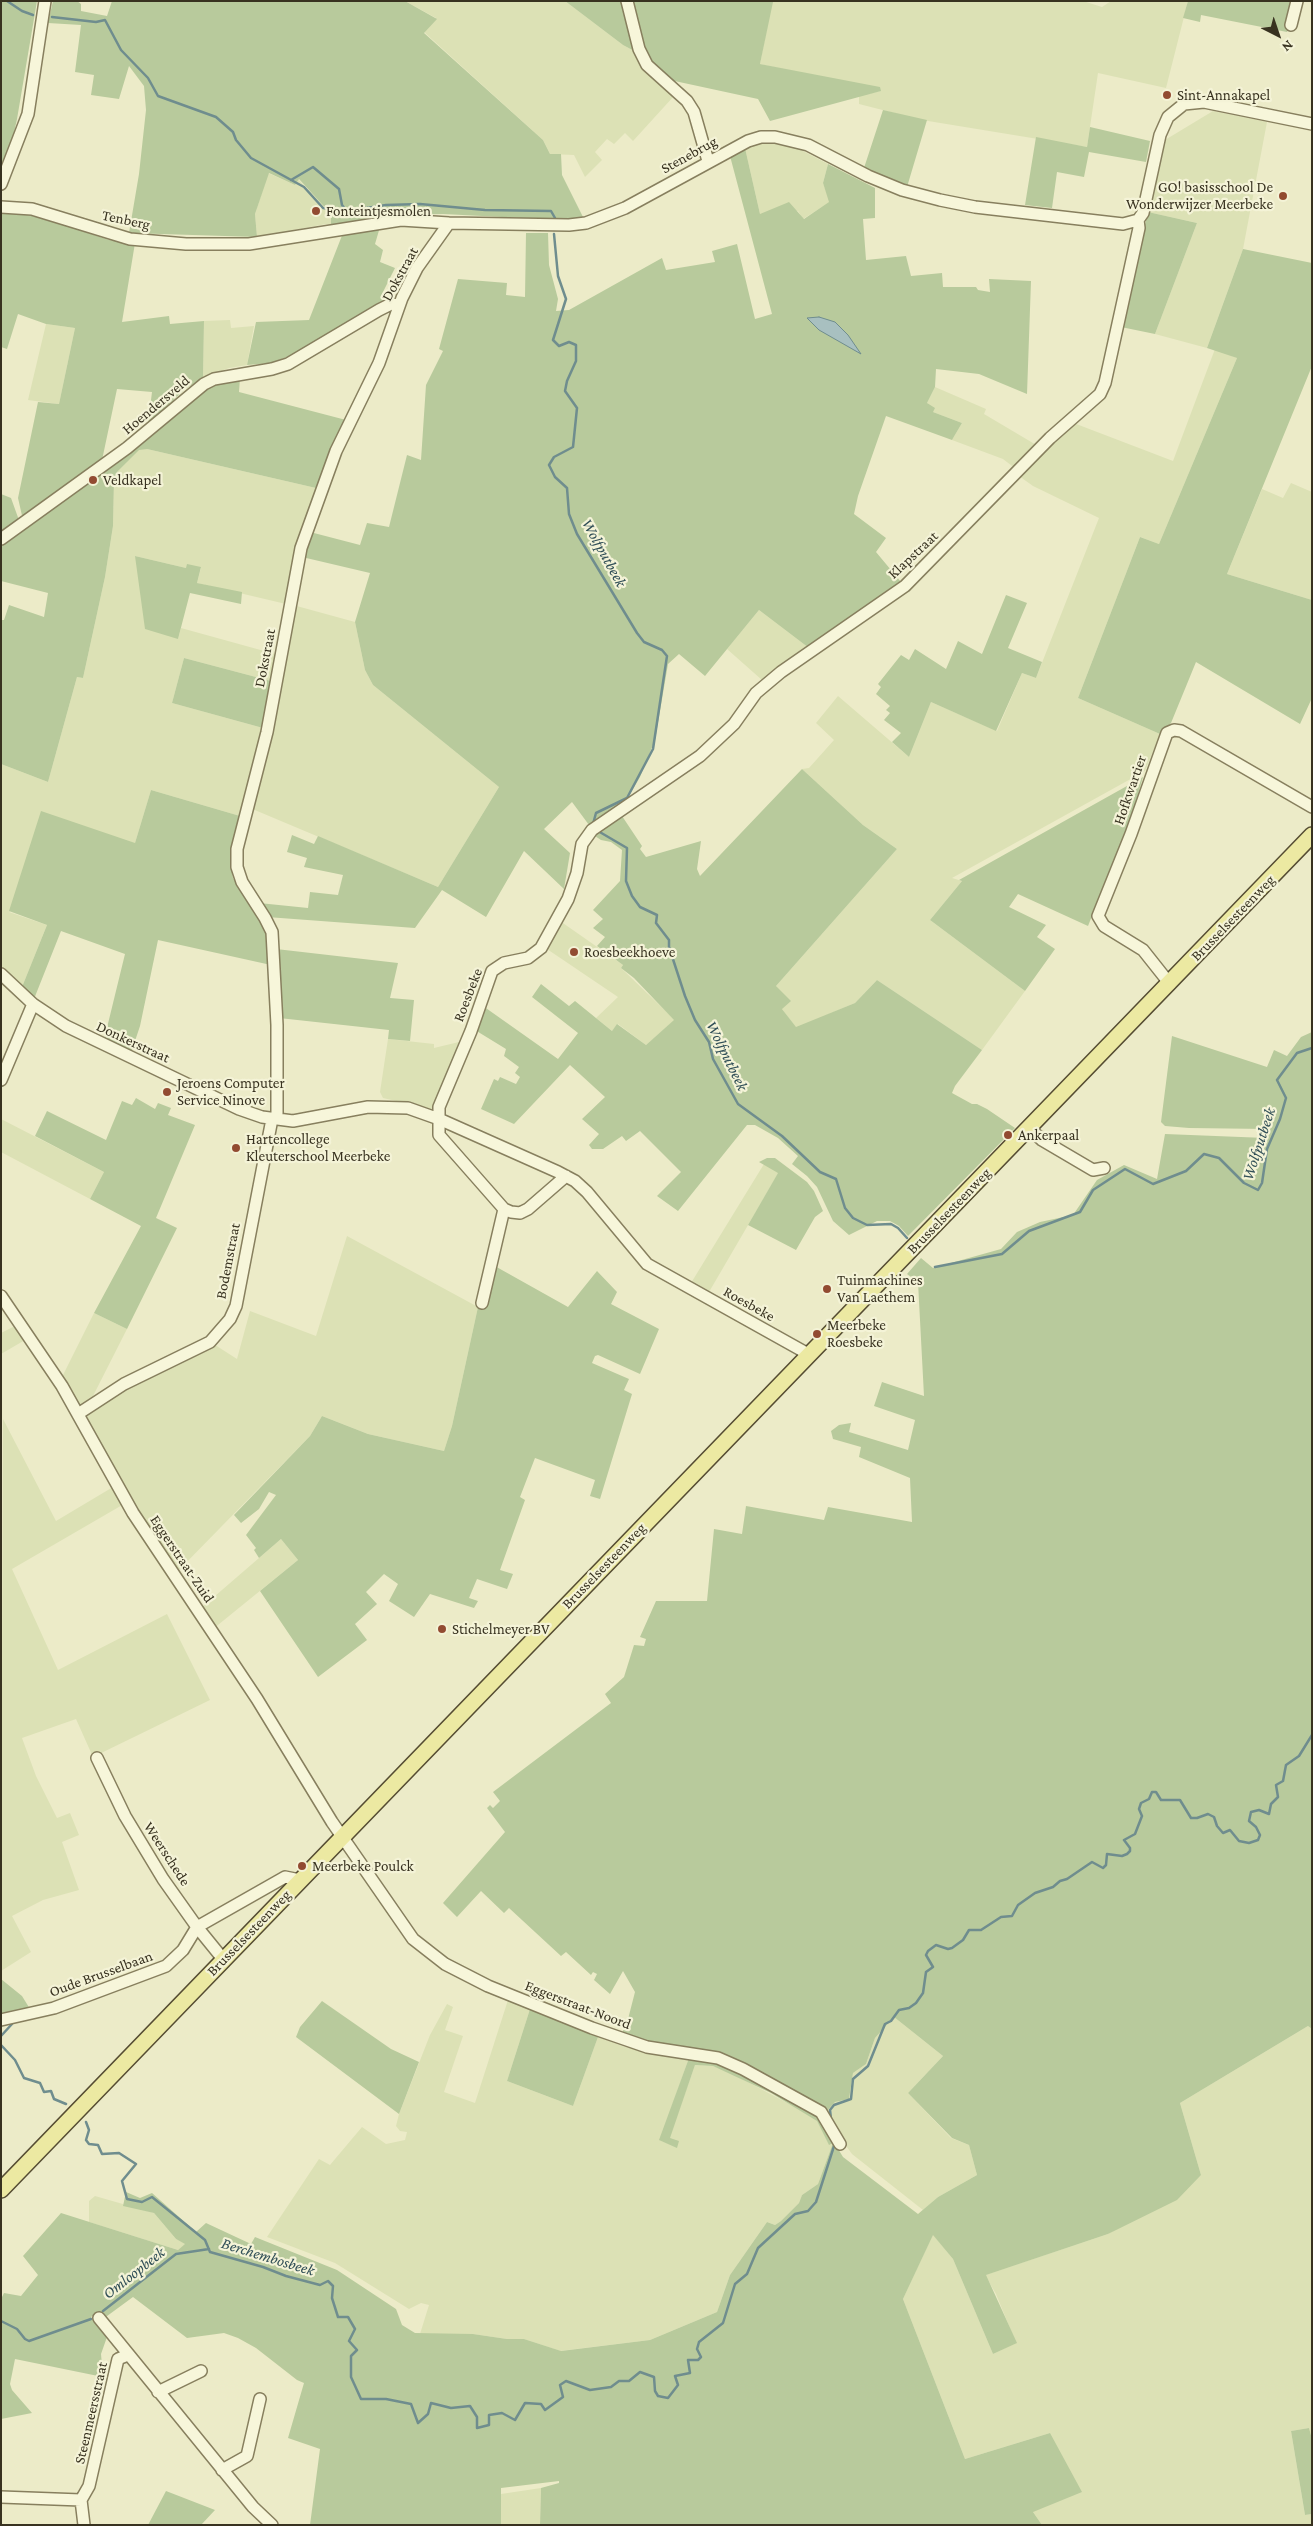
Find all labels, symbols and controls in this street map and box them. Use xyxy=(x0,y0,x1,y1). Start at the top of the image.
north arrow xyxy=(1253,10,1303,60)
text: N xyxy=(1279,37,1297,55)
place label: Sint-Annakapel xyxy=(1177,86,1270,104)
marker: Sint-Annakapel xyxy=(1161,89,1173,101)
street label: Stenebrug xyxy=(658,132,720,178)
place label: GO! basisschool De Wonderwijzer Meerbeke xyxy=(1126,178,1273,213)
marker: GO! basisschool De Wonderwijzer Meerbeke xyxy=(1277,190,1289,202)
place label: Fonteintjesmolen xyxy=(326,202,431,220)
marker: Fonteintjesmolen xyxy=(310,205,322,217)
street label: Tenberg xyxy=(100,206,152,234)
street label: Dokstraat xyxy=(378,244,422,304)
street label: Hoendersveld xyxy=(119,372,193,438)
place label: Veldkapel xyxy=(103,471,162,489)
marker: Veldkapel xyxy=(87,474,99,486)
water label: Wolfputbeek xyxy=(577,515,631,591)
street label: Klapstraat xyxy=(884,527,942,583)
street label: Dokstraat xyxy=(251,627,279,689)
street label: Hofkwartier xyxy=(1110,753,1150,827)
street label: Brusselsesteenweg xyxy=(1187,871,1279,965)
place label: Roesbeekhoeve xyxy=(584,943,675,961)
marker: Roesbeekhoeve xyxy=(568,946,580,958)
street label: Roesbeke xyxy=(450,966,486,1024)
street label: Donkerstraat xyxy=(93,1017,173,1067)
water label: Wolfputbeek xyxy=(702,1018,752,1094)
place label: Jeroens Computer Service Ninove xyxy=(177,1074,285,1109)
marker: Jeroens Computer Service Ninove xyxy=(161,1086,173,1098)
water label: Wolfputbeek xyxy=(1238,1105,1280,1183)
place label: Ankerpaal xyxy=(1018,1126,1079,1144)
marker: Ankerpaal xyxy=(1002,1129,1014,1141)
place label: Hartencollege Kleuterschool Meerbeke xyxy=(246,1130,390,1165)
marker: Hartencollege Kleuterschool Meerbeke xyxy=(230,1142,242,1154)
street label: Brusselsesteenweg xyxy=(903,1164,995,1258)
street label: Bodemstraat xyxy=(212,1222,244,1300)
place label: Tuinmachines Van Laethem xyxy=(837,1271,923,1306)
street label: Roesbeke xyxy=(720,1283,778,1325)
marker: Tuinmachines Van Laethem xyxy=(821,1283,833,1295)
place label: Meerbeke Roesbeke xyxy=(827,1316,886,1351)
marker: Meerbeke Roesbeke xyxy=(811,1328,823,1340)
street label: Eggerstraat-Zuid xyxy=(146,1512,218,1606)
street label: Brusselsesteenweg xyxy=(558,1519,650,1613)
place label: Stichelmeyer BV xyxy=(452,1620,549,1638)
marker: Stichelmeyer BV xyxy=(436,1623,448,1635)
street label: Weerschede xyxy=(140,1819,194,1889)
place label: Meerbeke Poulck xyxy=(312,1857,414,1875)
marker: Meerbeke Poulck xyxy=(296,1860,308,1872)
street label: Brusselsesteenweg xyxy=(203,1886,295,1980)
street label: Oude Brusselbaan xyxy=(47,1947,155,2001)
street label: Eggerstraat-Noord xyxy=(523,1977,633,2033)
water label: Berchembosbeek xyxy=(219,2234,317,2280)
water label: Omloopbeek xyxy=(99,2243,169,2303)
street label: Steenmeersstraat xyxy=(71,2360,111,2466)

